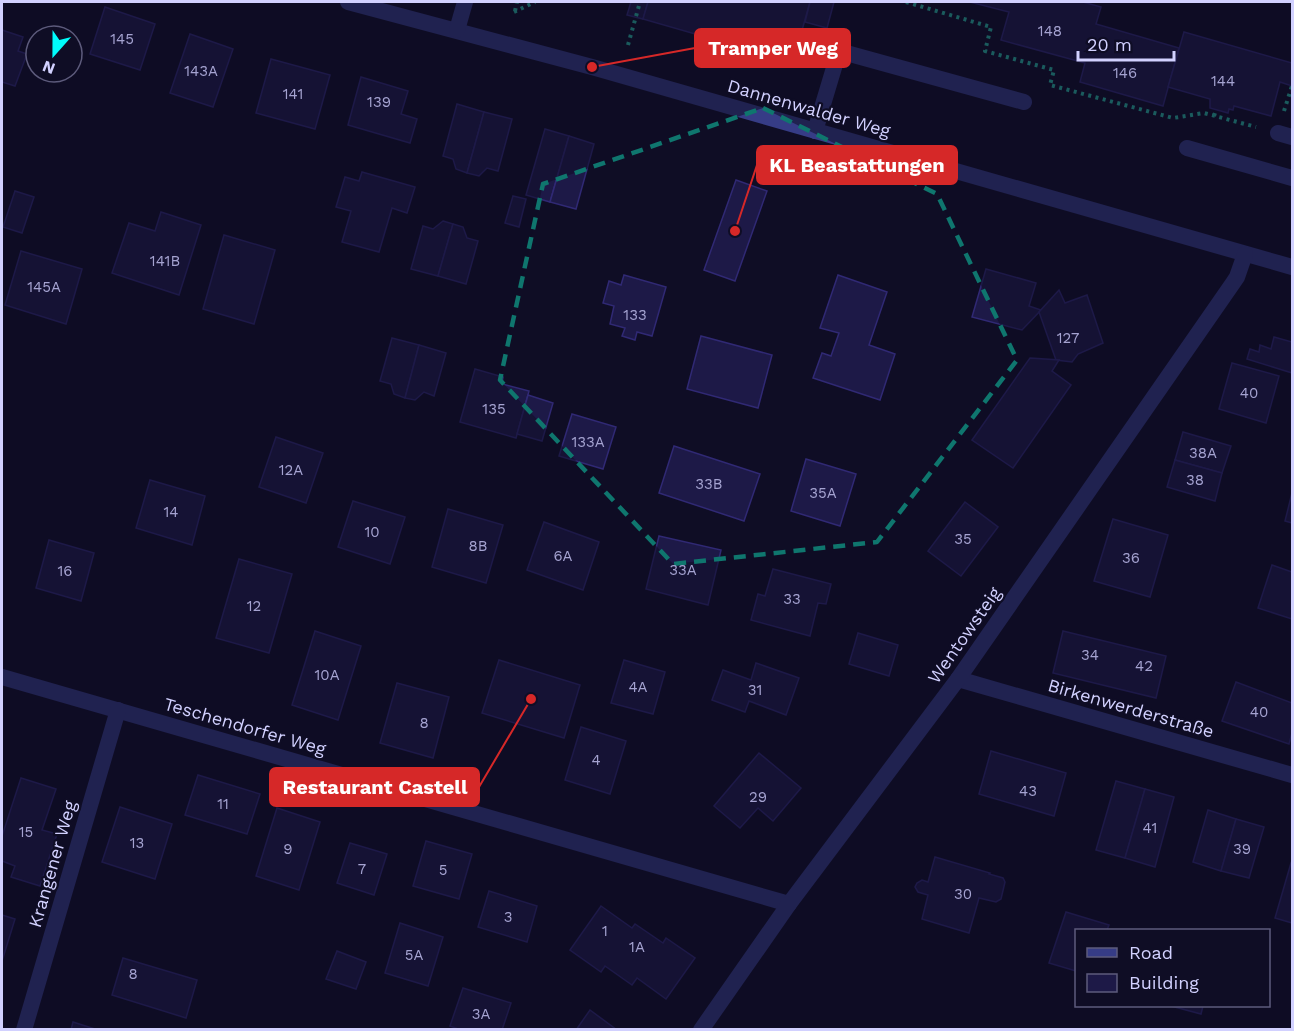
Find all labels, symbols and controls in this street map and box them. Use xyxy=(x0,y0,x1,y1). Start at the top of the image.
house number: 148 xyxy=(1038,22,1062,40)
north arrow xyxy=(24,24,84,84)
scale bar xyxy=(1078,24,1174,62)
callout: Tramper Weg xyxy=(695,29,850,67)
house number: 145 xyxy=(110,30,134,48)
text: 20 m xyxy=(1087,34,1132,55)
text: Tramper Weg xyxy=(708,36,839,60)
text: N xyxy=(40,57,58,79)
house number: 143A xyxy=(184,62,218,80)
house number: 146 xyxy=(1113,64,1137,82)
house number: 144 xyxy=(1211,72,1235,90)
street label: Dannenwalder Weg xyxy=(725,75,893,141)
house number: 141 xyxy=(283,85,303,103)
house number: 139 xyxy=(367,93,391,111)
callout: KL Beastattungen xyxy=(757,146,957,184)
text: KL Beastattungen xyxy=(769,153,945,177)
house number: 141B xyxy=(150,252,180,270)
house number: 145A xyxy=(27,278,61,296)
house number: 133 xyxy=(623,306,647,324)
house number: 127 xyxy=(1057,329,1079,347)
house number: 40 xyxy=(1240,384,1258,402)
house number: 135 xyxy=(482,400,506,418)
house number: 133A xyxy=(571,433,605,451)
house number: 38A xyxy=(1189,444,1217,462)
house number: 12A xyxy=(279,461,303,479)
house number: 38 xyxy=(1186,471,1204,489)
house number: 33B xyxy=(695,475,723,493)
house number: 35A xyxy=(809,484,837,502)
house number: 14 xyxy=(163,503,179,521)
house number: 10 xyxy=(364,523,380,541)
house number: 35 xyxy=(954,530,972,548)
house number: 8B xyxy=(468,537,488,555)
house number: 6A xyxy=(553,547,573,565)
house number: 36 xyxy=(1122,549,1140,567)
house number: 33A xyxy=(669,561,697,579)
house number: 16 xyxy=(58,562,72,580)
street label: Wentowsteig xyxy=(923,582,1005,687)
house number: 33 xyxy=(783,590,801,608)
house number: 12 xyxy=(247,597,261,615)
house number: 34 xyxy=(1081,646,1099,664)
house number: 42 xyxy=(1135,657,1153,675)
house number: 10A xyxy=(314,666,340,684)
street label: Birkenwerderstraße xyxy=(1046,674,1216,742)
house number: 4A xyxy=(628,678,648,696)
house number: 31 xyxy=(748,681,762,699)
street label: Teschendorfer Weg xyxy=(162,693,329,759)
house number: 40 xyxy=(1250,703,1268,721)
house number: 8 xyxy=(419,714,429,732)
house number: 4 xyxy=(591,751,601,769)
callout: Restaurant Castell xyxy=(270,768,479,806)
text: Restaurant Castell xyxy=(283,775,468,799)
house number: 43 xyxy=(1019,782,1037,800)
house number: 29 xyxy=(749,788,767,806)
house number: 11 xyxy=(217,795,229,813)
street label: Krangener Weg xyxy=(24,798,80,930)
house number: 41 xyxy=(1143,819,1157,837)
house number: 15 xyxy=(19,823,33,841)
house number: 13 xyxy=(130,834,144,852)
house number: 9 xyxy=(283,840,293,858)
house number: 39 xyxy=(1233,840,1251,858)
house number: 7 xyxy=(358,860,366,878)
house number: 5 xyxy=(439,861,447,879)
house number: 30 xyxy=(954,885,972,903)
house number: 3 xyxy=(504,908,512,926)
house number: 1 xyxy=(602,922,608,940)
legend xyxy=(1075,929,1270,1007)
house number: 1A xyxy=(629,938,645,956)
text: Road xyxy=(1129,942,1173,963)
house number: 5A xyxy=(405,946,423,964)
house number: 8 xyxy=(128,965,138,983)
text: Building xyxy=(1129,972,1199,993)
house number: 3A xyxy=(472,1005,490,1023)

